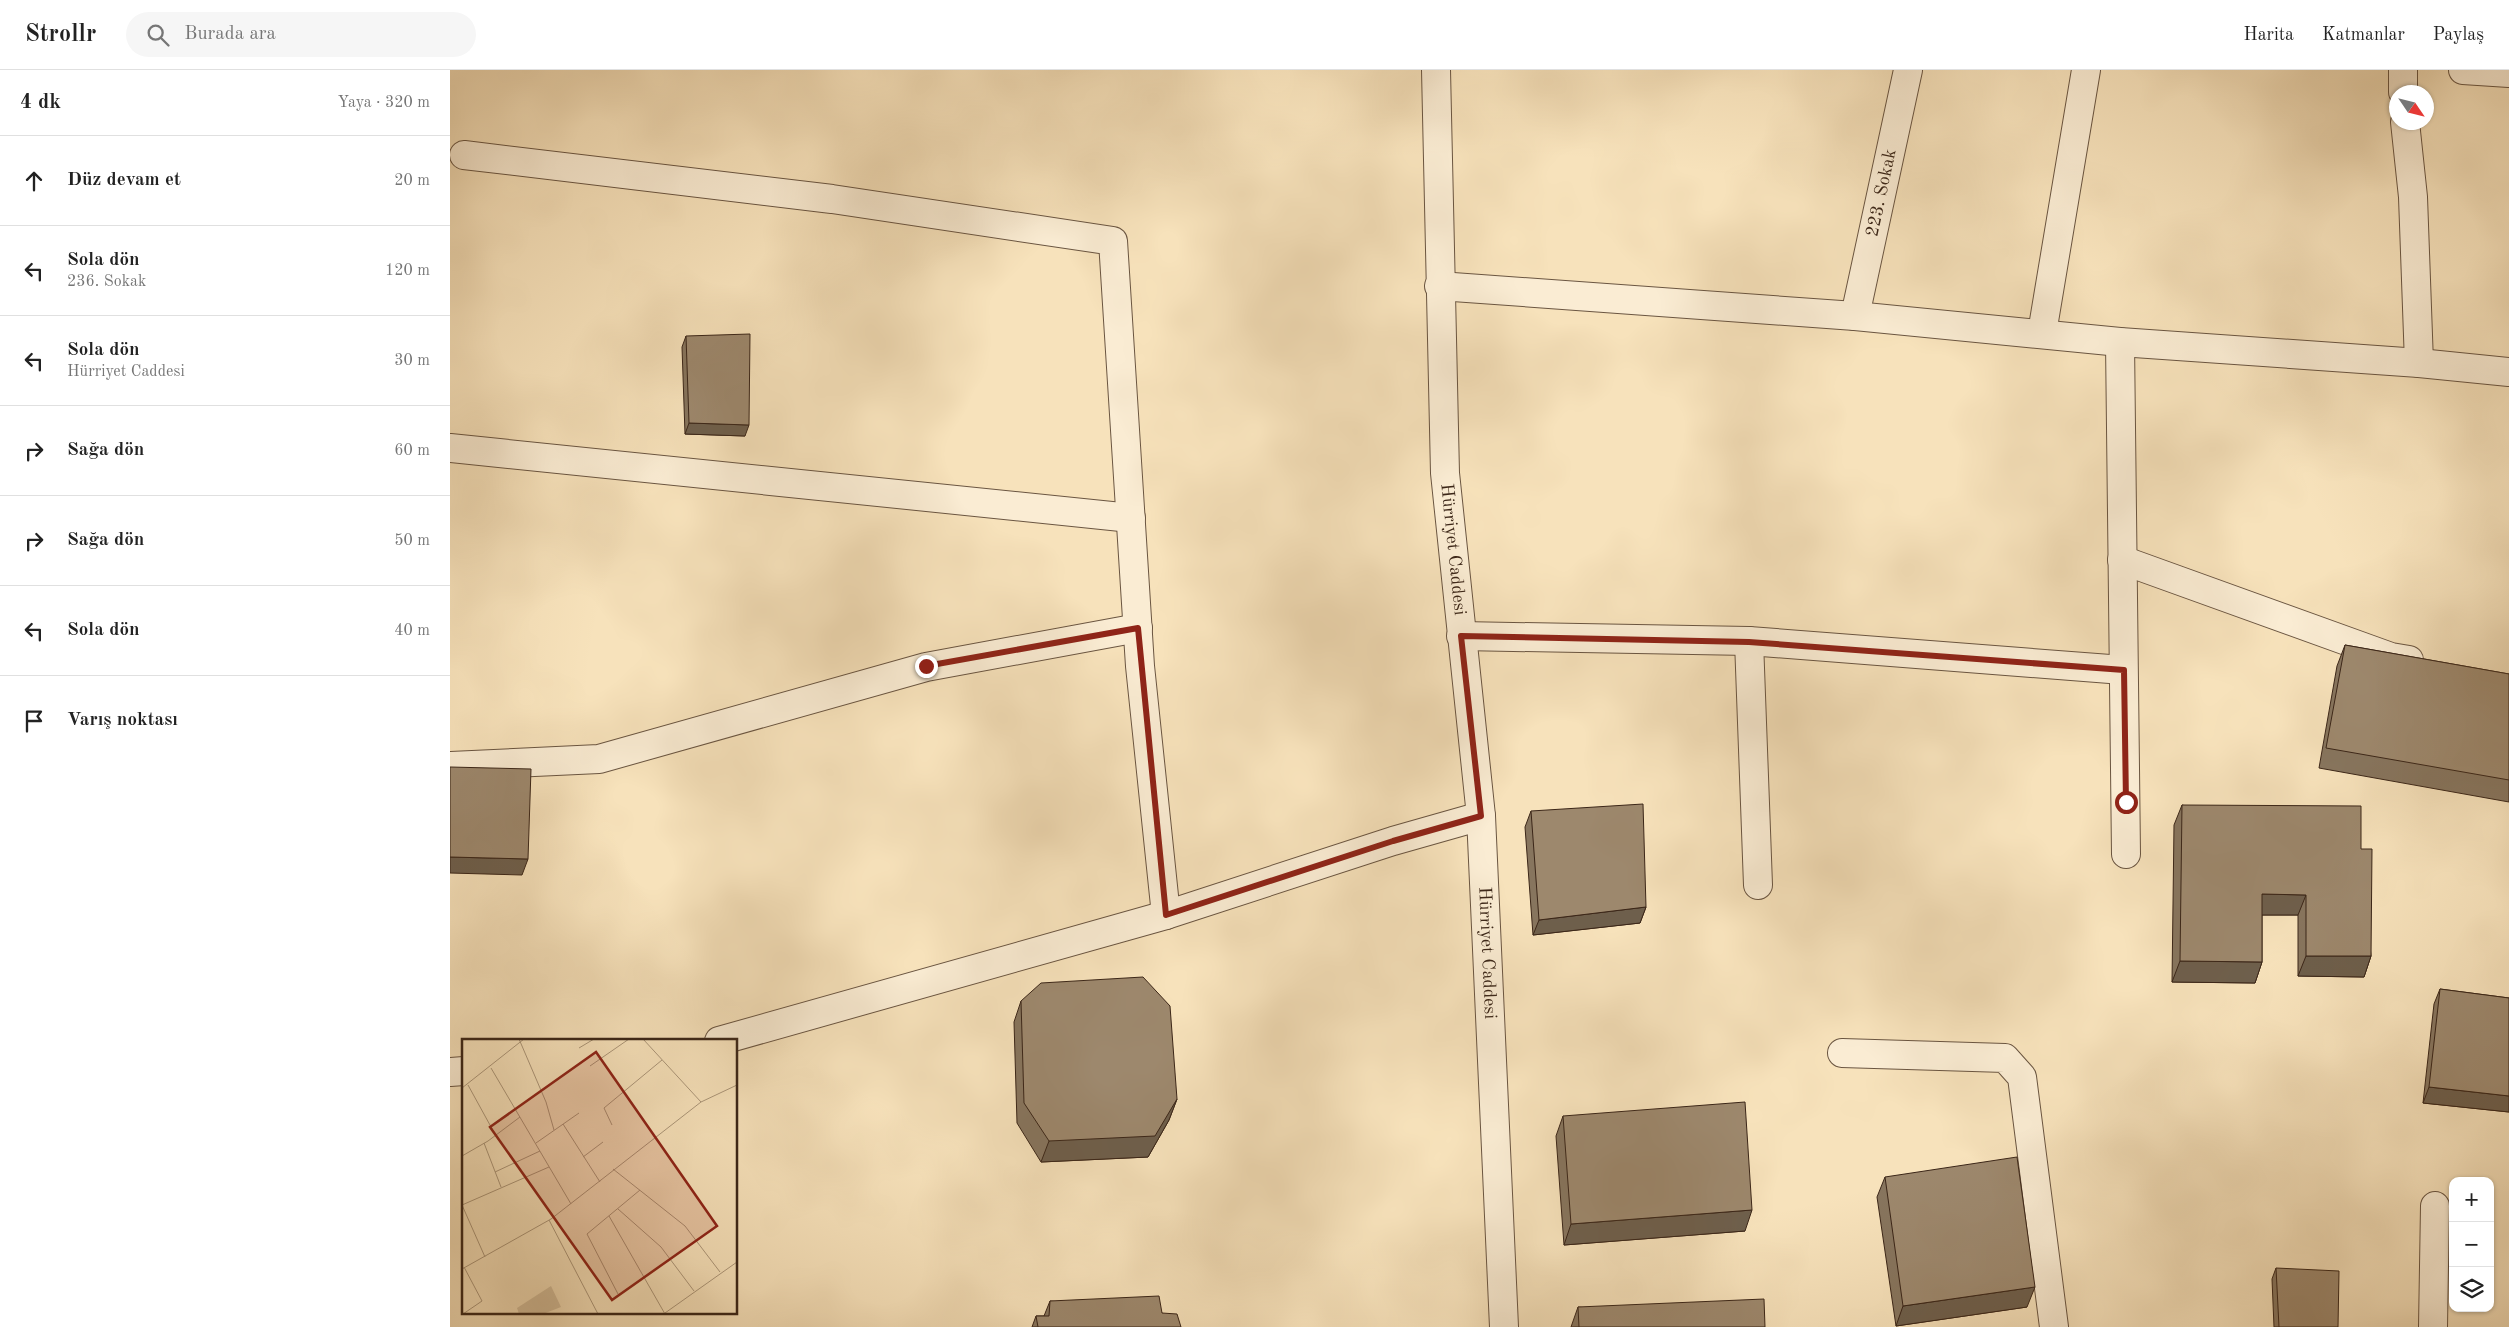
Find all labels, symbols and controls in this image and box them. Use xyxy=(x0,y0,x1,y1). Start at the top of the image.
search box xyxy=(126,12,476,57)
icon: search xyxy=(144,21,172,49)
text: Strollr xyxy=(25,23,96,47)
text: Burada ara xyxy=(184,25,276,44)
text: Harita xyxy=(2243,26,2294,44)
text: Katmanlar xyxy=(2322,26,2405,44)
text: Paylaş xyxy=(2433,26,2484,44)
north arrow xyxy=(2389,85,2434,130)
text: 4 dk xyxy=(20,92,61,113)
text: Yaya · 320 m xyxy=(337,95,430,111)
street label: 223. Sokak xyxy=(1863,147,1900,238)
icon: ahead xyxy=(20,167,48,195)
text: Düz devam et xyxy=(67,171,181,190)
text: 20 m xyxy=(394,173,430,189)
text: Sola dön xyxy=(67,251,140,270)
icon: left xyxy=(20,257,48,285)
text: 120 m xyxy=(385,263,430,279)
text: 236. Sokak xyxy=(67,274,146,290)
text: Sola dön xyxy=(67,341,140,360)
icon: left xyxy=(20,347,48,375)
text: 30 m xyxy=(394,353,430,369)
text: Hürriyet Caddesi xyxy=(67,364,185,380)
icon: right xyxy=(20,437,48,465)
text: Sağa dön xyxy=(67,441,144,460)
text: 60 m xyxy=(394,443,430,459)
street label: Hürriyet Caddesi xyxy=(1437,483,1469,616)
icon: right xyxy=(20,527,48,555)
text: Sağa dön xyxy=(67,531,144,550)
text: 50 m xyxy=(394,533,430,549)
icon: left xyxy=(20,617,48,645)
text: Sola dön xyxy=(67,621,140,640)
text: 40 m xyxy=(394,623,430,639)
route end xyxy=(915,655,938,678)
icon: arrive xyxy=(20,707,48,735)
text: Varış noktası xyxy=(67,711,178,730)
route start xyxy=(2115,791,2138,814)
street label: Hürriyet Caddesi xyxy=(1475,886,1499,1020)
inset map xyxy=(462,1039,738,1314)
map controls xyxy=(2449,1177,2494,1312)
button: + xyxy=(2449,1177,2494,1222)
button: − xyxy=(2449,1222,2494,1267)
button: layers xyxy=(2449,1267,2494,1312)

